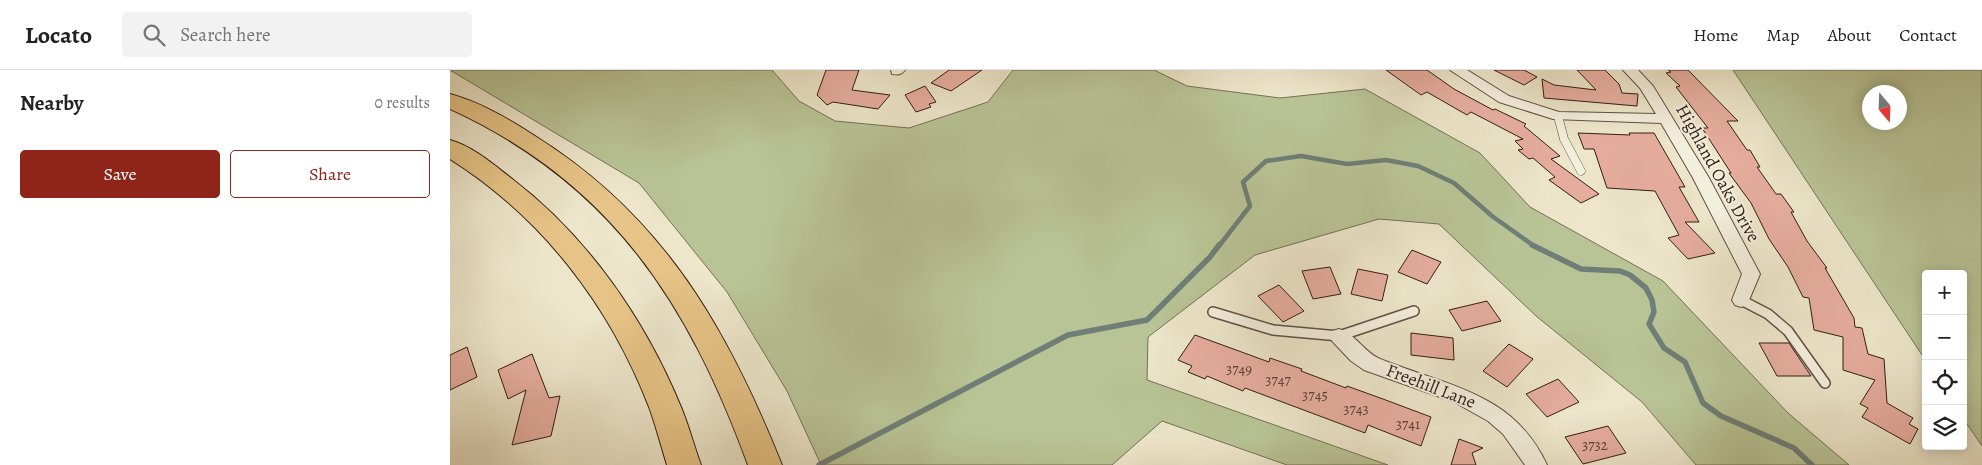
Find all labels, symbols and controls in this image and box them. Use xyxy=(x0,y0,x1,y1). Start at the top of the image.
search box xyxy=(122,12,472,57)
text: Locato xyxy=(25,19,92,51)
icon: search xyxy=(140,21,168,49)
text: Search here xyxy=(180,22,271,48)
text: Home xyxy=(1693,23,1738,47)
text: Map xyxy=(1766,23,1799,47)
text: About xyxy=(1827,23,1871,47)
text: Contact xyxy=(1899,23,1957,47)
north arrow xyxy=(1862,85,1907,130)
text: Nearby xyxy=(20,89,83,117)
text: 0 results xyxy=(374,92,430,114)
street label: Highland Oaks Drive xyxy=(1670,100,1766,246)
button: Save xyxy=(20,150,220,198)
button: Share xyxy=(230,150,430,198)
map controls xyxy=(1922,270,1967,450)
button: + xyxy=(1922,270,1967,315)
button: − xyxy=(1922,315,1967,360)
street label: Freehill Lane xyxy=(1383,358,1479,414)
house number: 3749 xyxy=(1226,359,1252,379)
button: locate xyxy=(1922,360,1967,405)
house number: 3747 xyxy=(1265,370,1292,390)
house number: 3745 xyxy=(1302,385,1328,405)
house number: 3743 xyxy=(1343,399,1369,419)
button: layers xyxy=(1922,405,1967,450)
house number: 3741 xyxy=(1396,414,1420,434)
house number: 3732 xyxy=(1582,435,1608,455)

